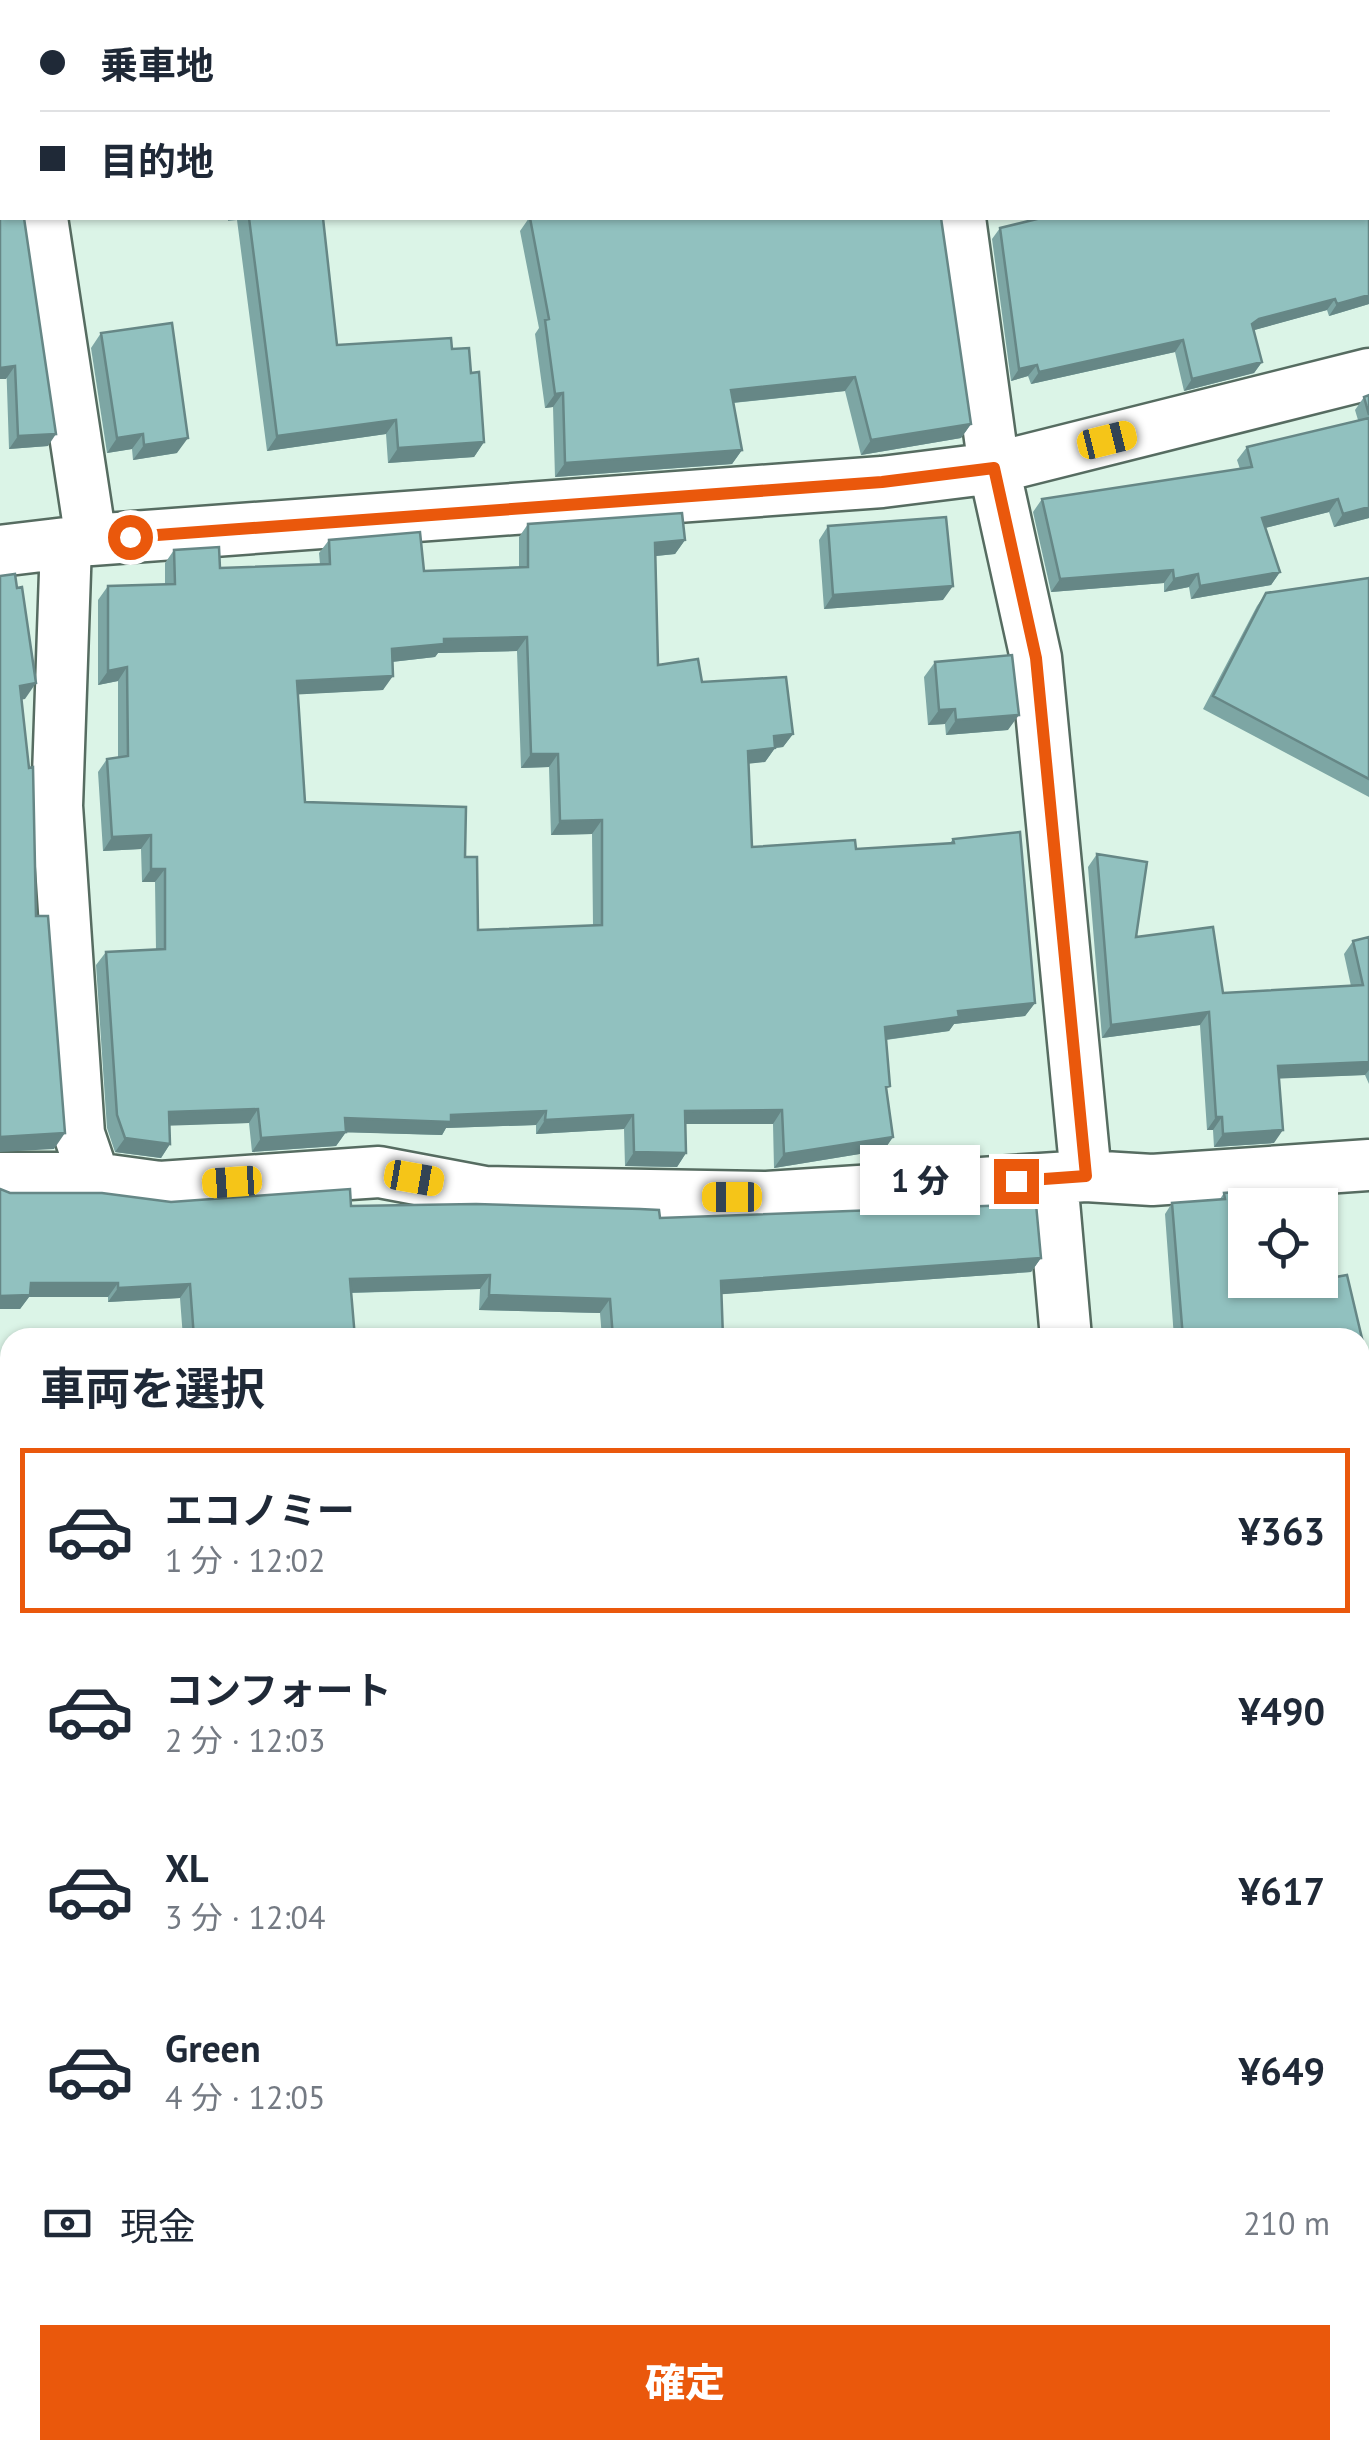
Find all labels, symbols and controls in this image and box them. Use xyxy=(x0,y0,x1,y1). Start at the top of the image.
text: 乗車地 xyxy=(100,40,214,89)
text: 目的地 xyxy=(100,136,214,185)
car xyxy=(1074,418,1140,462)
route start xyxy=(108,515,153,560)
callout: 1 分 xyxy=(861,1146,981,1216)
car xyxy=(382,1158,446,1198)
text: 1 分 xyxy=(891,1159,949,1201)
route end xyxy=(994,1159,1039,1204)
car xyxy=(201,1165,263,1199)
car xyxy=(702,1182,762,1212)
map controls xyxy=(1228,1188,1338,1298)
button: locate xyxy=(1228,1188,1338,1298)
text: 車両を選択 xyxy=(40,1359,265,1417)
text: エコノミー xyxy=(165,1485,355,1534)
icon: car xyxy=(45,1486,135,1576)
text: ¥363 xyxy=(1239,1506,1325,1555)
text: 1 分 · 12:02 xyxy=(165,1539,325,1581)
text: コンフォート xyxy=(165,1665,392,1714)
icon: car xyxy=(45,1666,135,1756)
text: ¥490 xyxy=(1239,1686,1325,1735)
text: 2 分 · 12:03 xyxy=(165,1719,325,1761)
text: XL xyxy=(165,1843,209,1892)
icon: car xyxy=(45,1846,135,1936)
text: ¥617 xyxy=(1239,1866,1325,1915)
text: 3 分 · 12:04 xyxy=(165,1896,325,1938)
text: Green xyxy=(165,2023,261,2072)
icon: car xyxy=(45,2026,135,2116)
text: ¥649 xyxy=(1239,2046,1325,2095)
text: 4 分 · 12:05 xyxy=(165,2076,325,2118)
icon: cash xyxy=(40,2196,95,2251)
text: 現金 xyxy=(120,2201,196,2250)
text: 210 m xyxy=(1243,2202,1330,2244)
button: 確定 xyxy=(40,2325,1330,2440)

